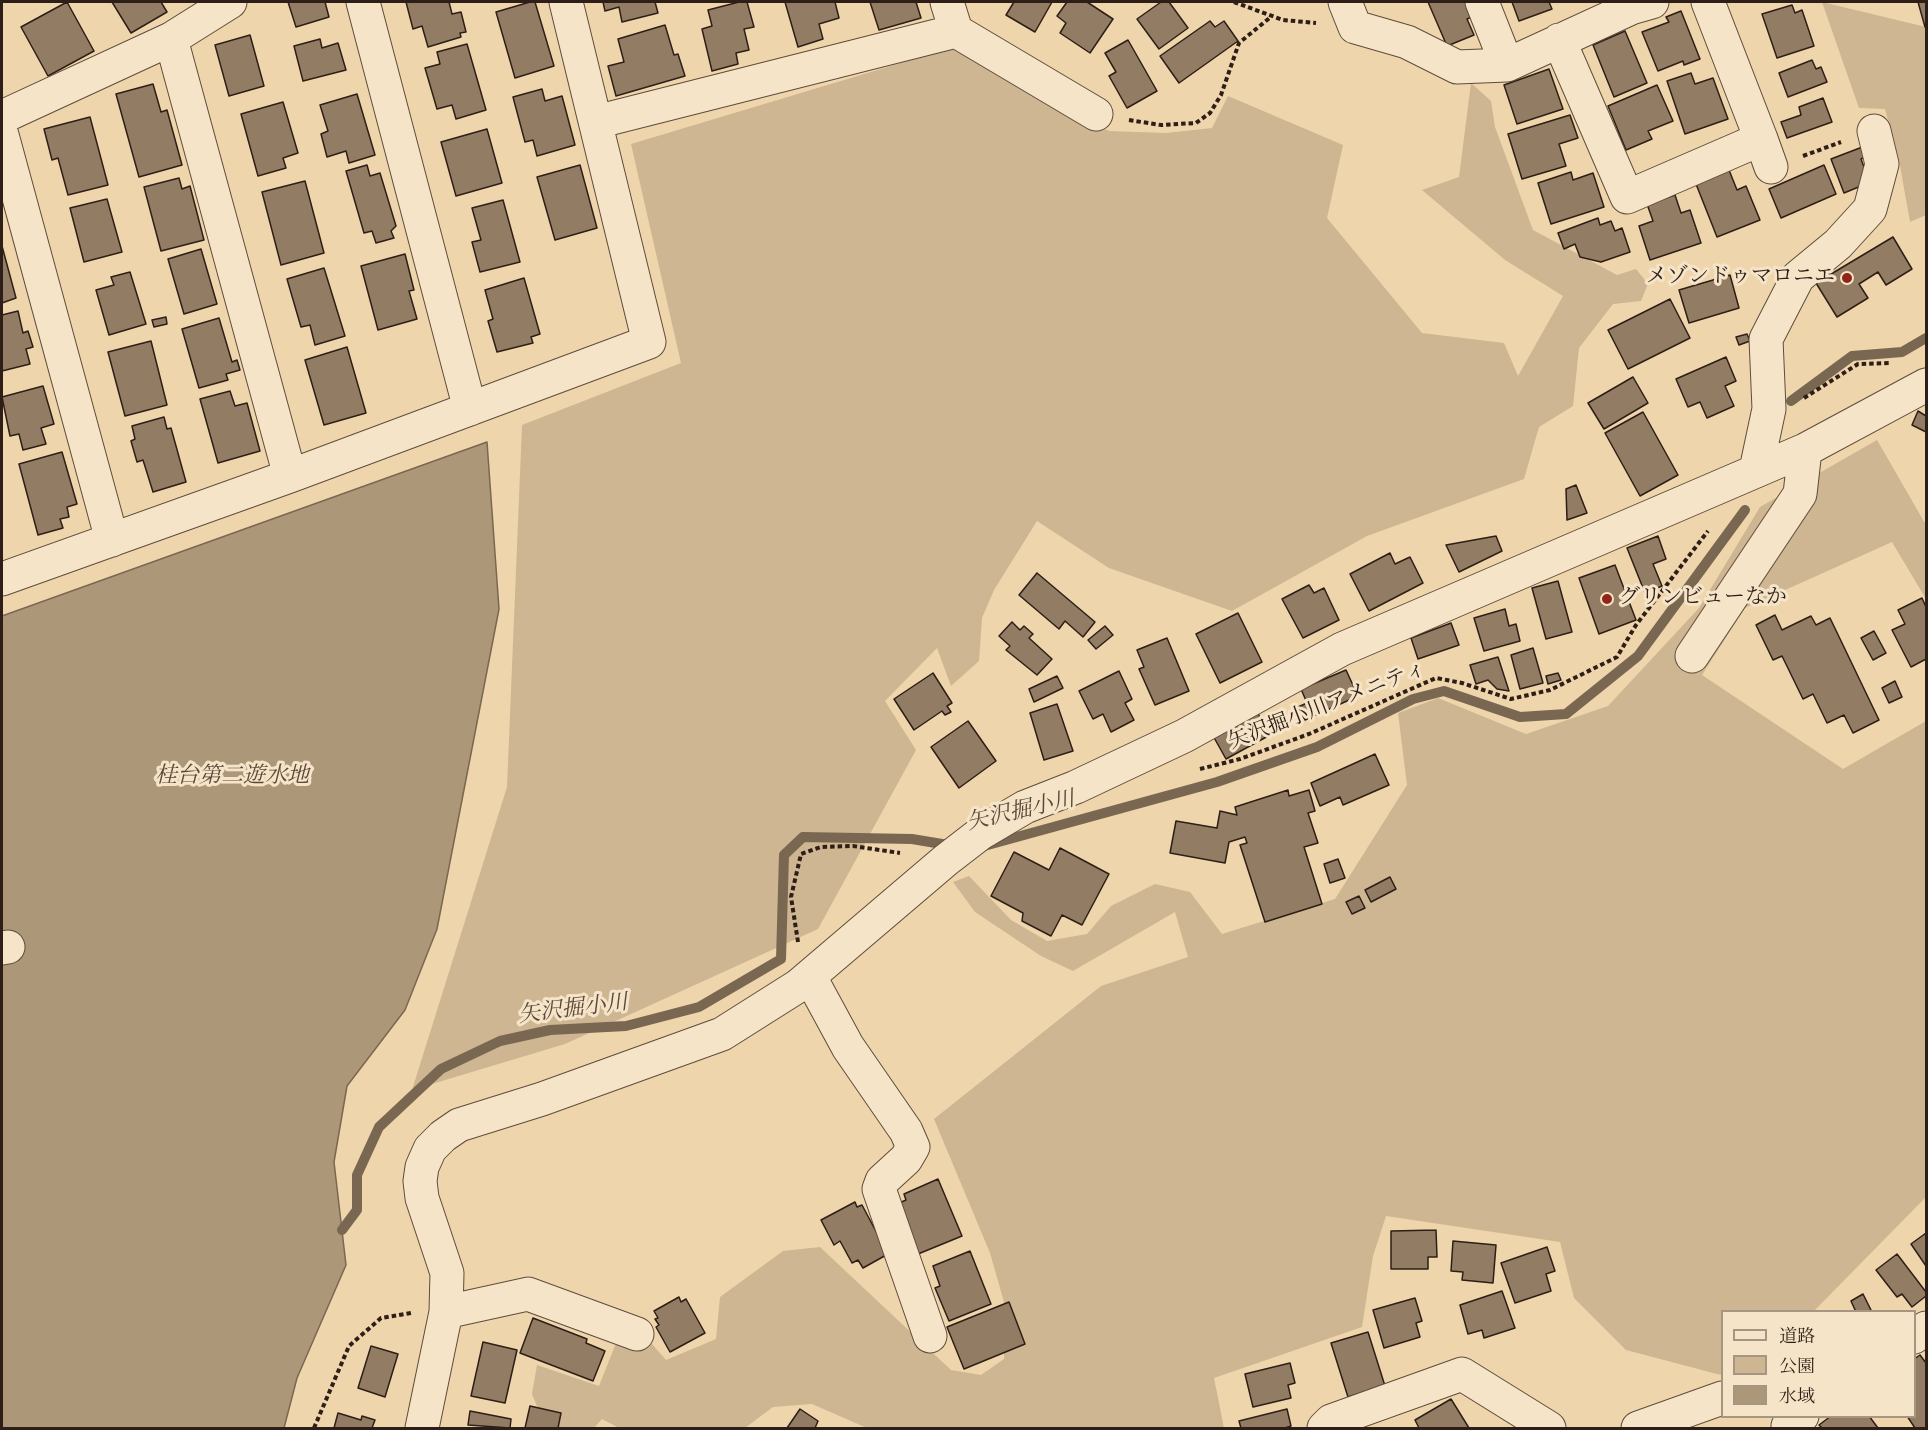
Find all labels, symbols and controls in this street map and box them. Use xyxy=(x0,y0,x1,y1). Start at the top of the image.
place label: メゾンドゥマロニエ xyxy=(1646,265,1835,291)
marker: メゾンドゥマロニエ xyxy=(1840,271,1854,285)
place label: グリンビューなか xyxy=(1619,586,1787,612)
marker: グリンビューなか xyxy=(1600,592,1614,606)
street label: 矢沢掘小川アメニティ xyxy=(1225,658,1431,756)
water label: 桂台第二遊水地 xyxy=(155,765,309,791)
water label: 矢沢掘小川 xyxy=(964,788,1078,838)
water label: 矢沢掘小川 xyxy=(517,991,629,1031)
legend xyxy=(1721,1310,1916,1418)
text: 道路 xyxy=(1779,1325,1815,1350)
text: 公園 xyxy=(1779,1355,1815,1380)
text: 水域 xyxy=(1779,1385,1815,1410)

